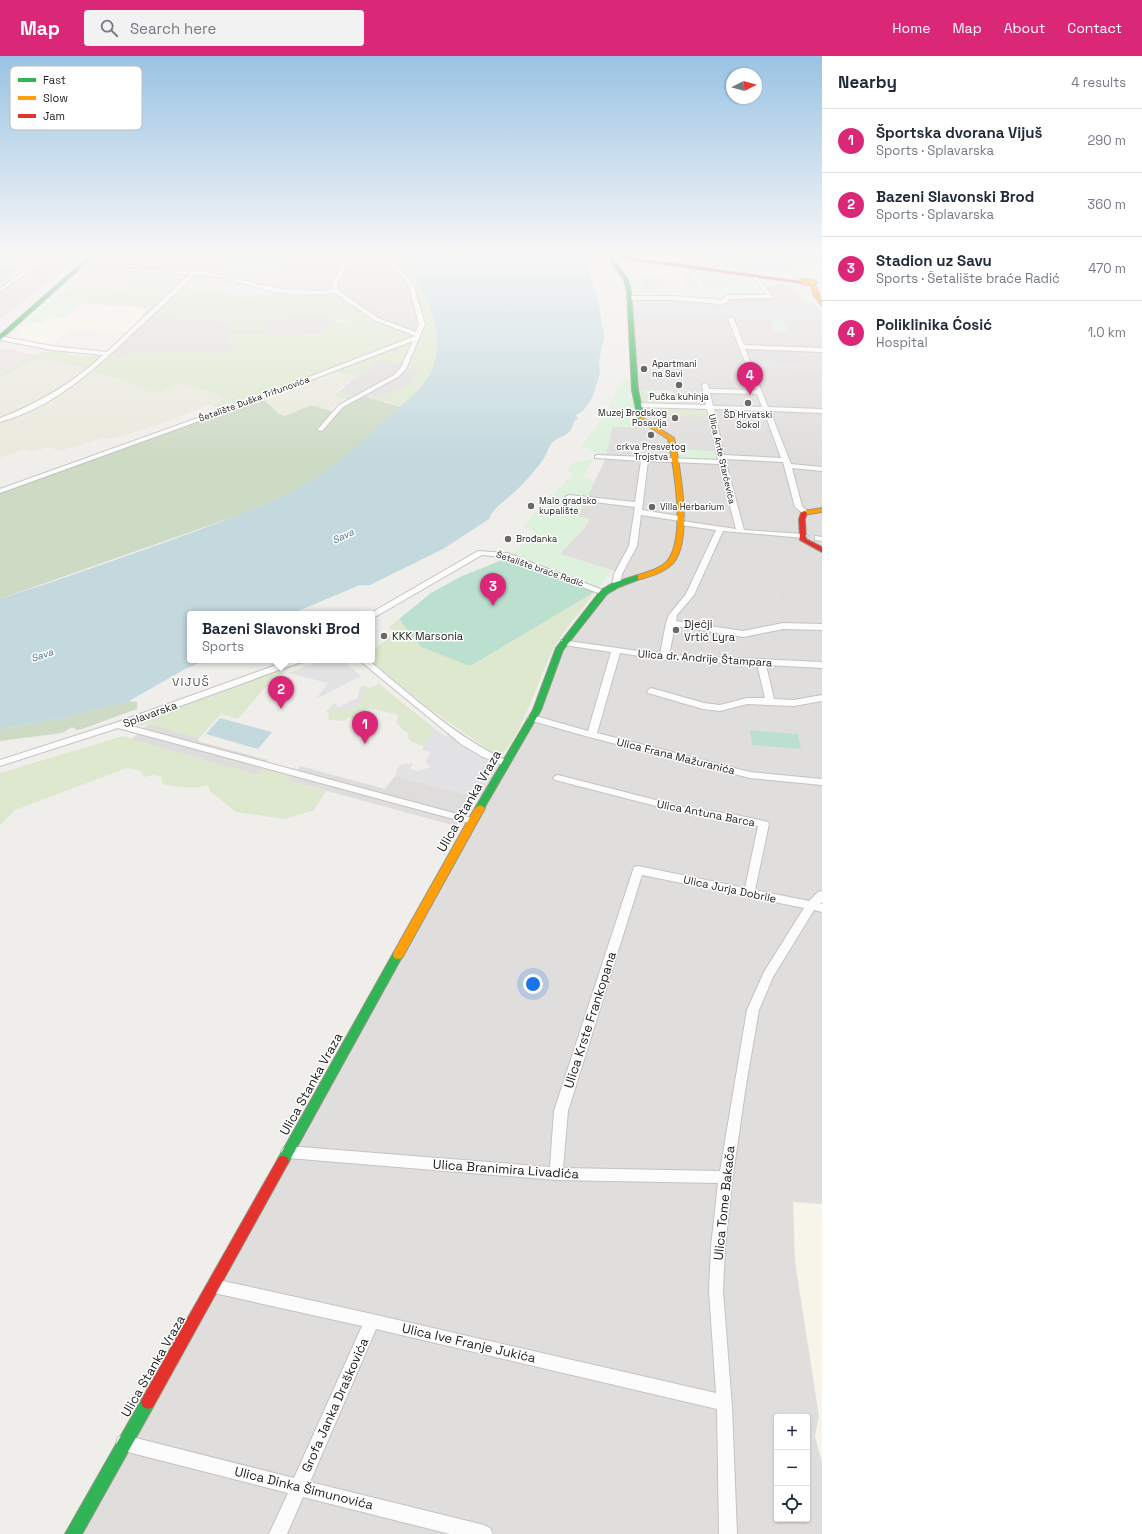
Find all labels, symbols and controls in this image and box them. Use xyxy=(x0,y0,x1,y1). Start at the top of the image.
search box xyxy=(84,10,364,46)
text: Map xyxy=(20,16,60,41)
icon: search xyxy=(98,17,120,39)
text: Search here xyxy=(130,19,216,38)
text: Home xyxy=(892,19,930,37)
text: Map xyxy=(952,19,982,37)
text: About xyxy=(1004,19,1045,37)
text: Contact xyxy=(1067,19,1122,37)
legend xyxy=(10,66,142,130)
north arrow xyxy=(726,68,762,104)
text: Nearby xyxy=(838,71,897,93)
text: Fast xyxy=(43,73,66,87)
text: 4 results xyxy=(1071,74,1126,91)
text: Slow xyxy=(43,91,68,105)
text: Jam xyxy=(43,109,65,123)
text: Športska dvorana Vijuš xyxy=(876,123,1042,142)
text: 1 xyxy=(848,132,854,149)
text: 290 m xyxy=(1087,132,1126,149)
text: Sports · Splavarska xyxy=(876,142,994,159)
text: Bazeni Slavonski Brod xyxy=(876,187,1034,206)
text: 2 xyxy=(847,196,855,213)
text: 360 m xyxy=(1087,196,1126,213)
text: Sports · Splavarska xyxy=(876,206,994,223)
text: Stadion uz Savu xyxy=(876,251,992,270)
text: 3 xyxy=(847,260,855,277)
text: 470 m xyxy=(1088,260,1126,277)
text: Sports · Šetalište braće Radić xyxy=(876,270,1060,287)
text: Poliklinika Ćosić xyxy=(876,315,992,334)
text: 4 xyxy=(847,324,855,341)
text: 1.0 km xyxy=(1088,324,1126,341)
text: Hospital xyxy=(876,334,928,351)
place label: Apartmani na Savi xyxy=(652,358,697,380)
pin: 4 xyxy=(737,362,763,395)
marker: Apartmani na Savi xyxy=(639,364,649,374)
street label: Šetalište Duška Trifunovića xyxy=(197,373,311,425)
marker: Pučka kuhinja xyxy=(674,380,684,390)
place label: Pučka kuhinja xyxy=(649,391,709,403)
marker: ŠD Hrvatski Sokol xyxy=(743,398,753,408)
place label: Muzej Brodskog Posavlja xyxy=(598,407,667,429)
place label: ŠD Hrvatski Sokol xyxy=(724,409,772,431)
marker: Muzej Brodskog Posavlja xyxy=(670,413,680,423)
street label: Ulica Ante Starčevića xyxy=(706,413,738,505)
marker: crkva Presvetog Trojstva xyxy=(646,430,656,440)
place label: crkva Presvetog Trojstva xyxy=(616,441,686,463)
place label: Malo gradsko kupalište xyxy=(539,495,597,517)
marker: Malo gradsko kupalište xyxy=(526,501,536,511)
place label: Villa Herbarium xyxy=(660,501,724,513)
marker: Villa Herbarium xyxy=(647,502,657,512)
water label: Sava xyxy=(330,525,356,547)
place label: Brođanka xyxy=(516,533,557,545)
marker: Brođanka xyxy=(503,534,513,544)
street label: Šetalište braće Radić xyxy=(495,548,585,590)
pin: 3 xyxy=(480,573,506,606)
popup xyxy=(187,611,375,663)
place label: Dječji Vrtić Lyra xyxy=(684,617,736,644)
text: Bazeni Slavonski Brod xyxy=(202,619,360,638)
marker: Dječji Vrtić Lyra xyxy=(671,625,681,635)
place label: KKK Marsonia xyxy=(392,629,464,643)
marker: KKK Marsonia xyxy=(379,631,389,641)
text: Sports xyxy=(202,638,244,655)
water label: Sava xyxy=(29,645,55,665)
street label: Ulica dr. Andrije Štampara xyxy=(637,646,773,670)
district label: VIJUŠ xyxy=(172,674,210,690)
pin: 2 xyxy=(268,676,294,709)
street label: Splavarska xyxy=(121,698,180,730)
pin: 1 xyxy=(352,711,378,744)
street label: Ulica Frana Mažuranića xyxy=(615,735,737,778)
street label: Ulica Stanka Vraza xyxy=(433,747,505,855)
street label: Ulica Antuna Barca xyxy=(656,797,757,830)
street label: Ulica Jurja Dobrile xyxy=(682,872,778,906)
street label: Ulica Krste Frankopana xyxy=(560,949,620,1091)
your location xyxy=(523,974,543,994)
street label: Ulica Stanka Vraza xyxy=(276,1029,347,1138)
street label: Ulica Tome Bakača xyxy=(710,1144,739,1261)
street label: Ulica Branimira Livadića xyxy=(432,1155,580,1183)
street label: Ulica Stanka Vraza xyxy=(117,1312,189,1420)
street label: Ulica Ive Franje Jukića xyxy=(400,1319,538,1367)
street label: Grofa Janka Draškovića xyxy=(298,1335,373,1475)
map controls xyxy=(774,1414,810,1522)
button: + xyxy=(774,1414,810,1450)
button: − xyxy=(774,1450,810,1486)
street label: Ulica Dinka Šimunovića xyxy=(233,1463,376,1514)
button: locate xyxy=(774,1486,810,1522)

